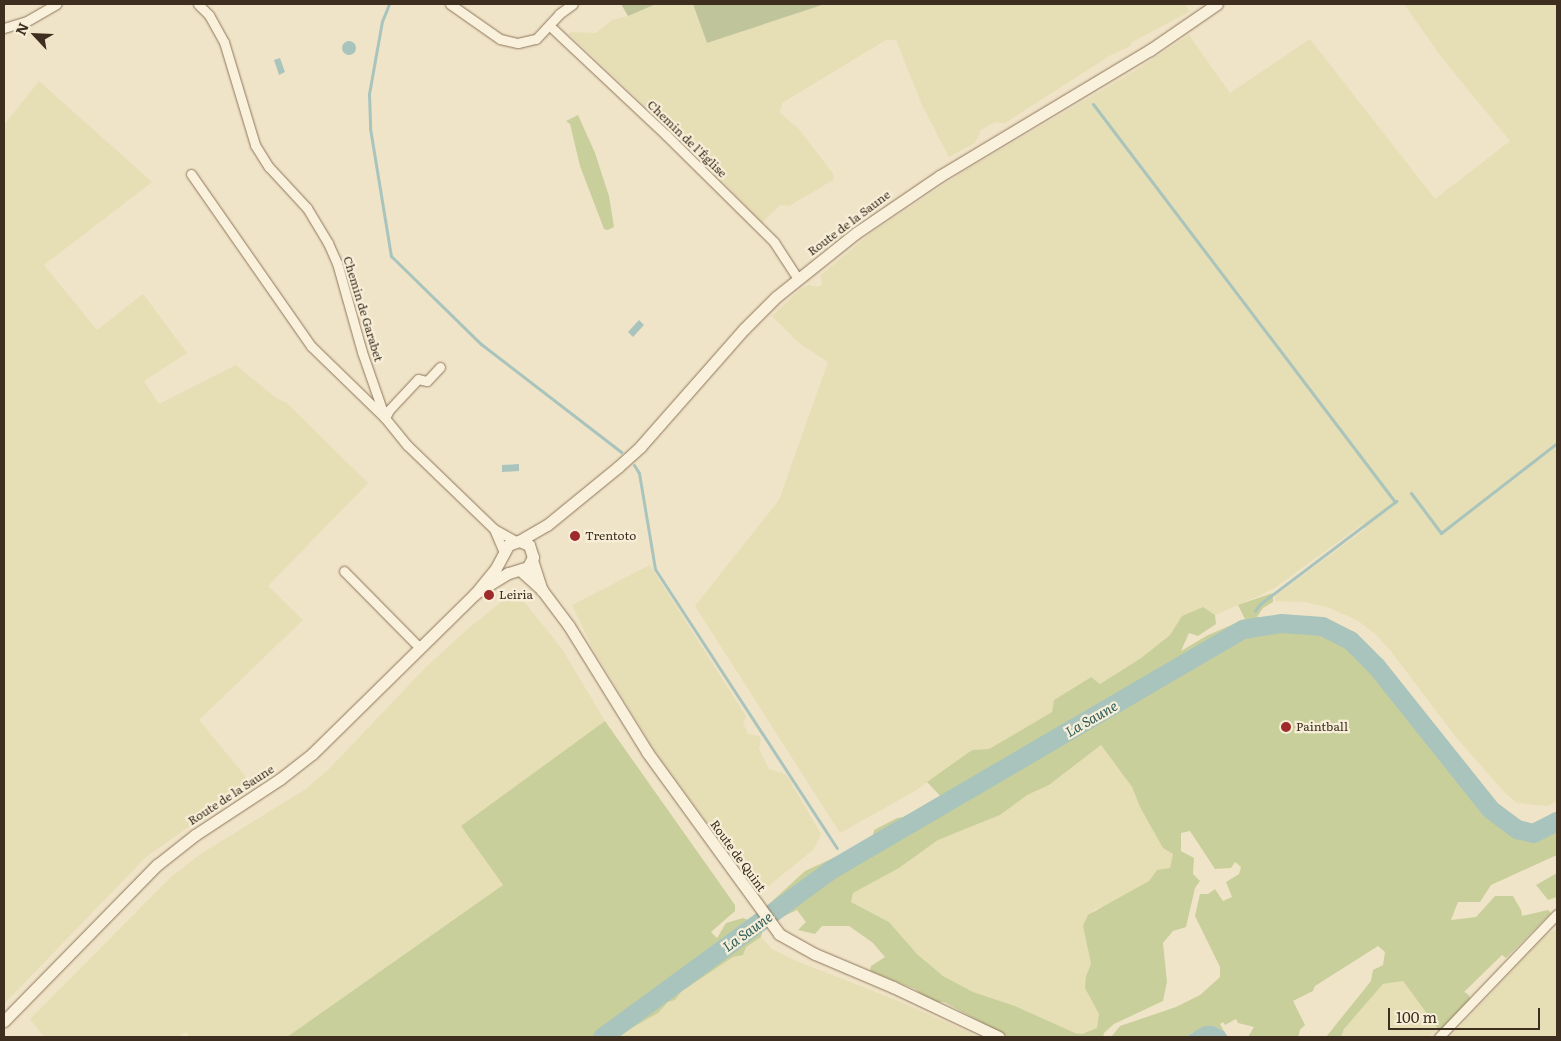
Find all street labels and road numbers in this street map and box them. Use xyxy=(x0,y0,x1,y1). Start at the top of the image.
street label: Chemin de l'Église xyxy=(644,97,730,181)
street label: Route de la Saune xyxy=(805,187,893,259)
street label: Chemin de Garabet xyxy=(340,255,386,363)
street label: Route de la Saune xyxy=(185,762,277,828)
street label: Route de Quint xyxy=(707,817,769,895)

